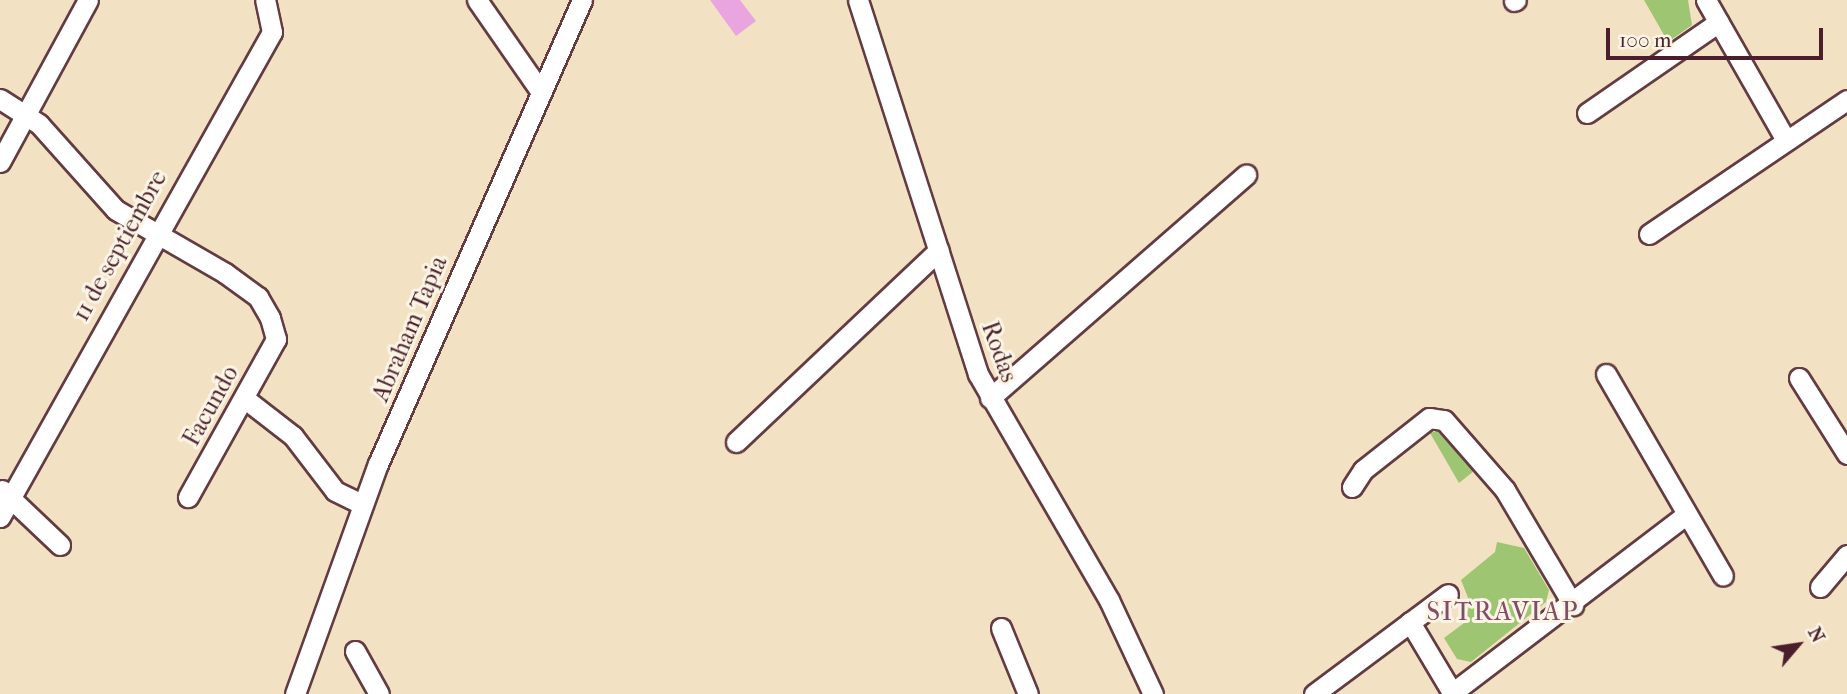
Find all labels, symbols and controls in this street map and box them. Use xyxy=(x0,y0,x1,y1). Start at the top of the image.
scale bar xyxy=(1609,14,1826,58)
text: 100 m xyxy=(1619,28,1672,52)
street label: 11 de septiembre xyxy=(67,166,173,326)
street label: Abraham Tapia xyxy=(366,252,454,406)
street label: Rodas xyxy=(975,318,1023,386)
street label: Facundo xyxy=(177,361,245,451)
district label: SITRAVIAP xyxy=(1428,596,1578,628)
north arrow xyxy=(1763,610,1833,680)
text: N xyxy=(1803,623,1829,646)

